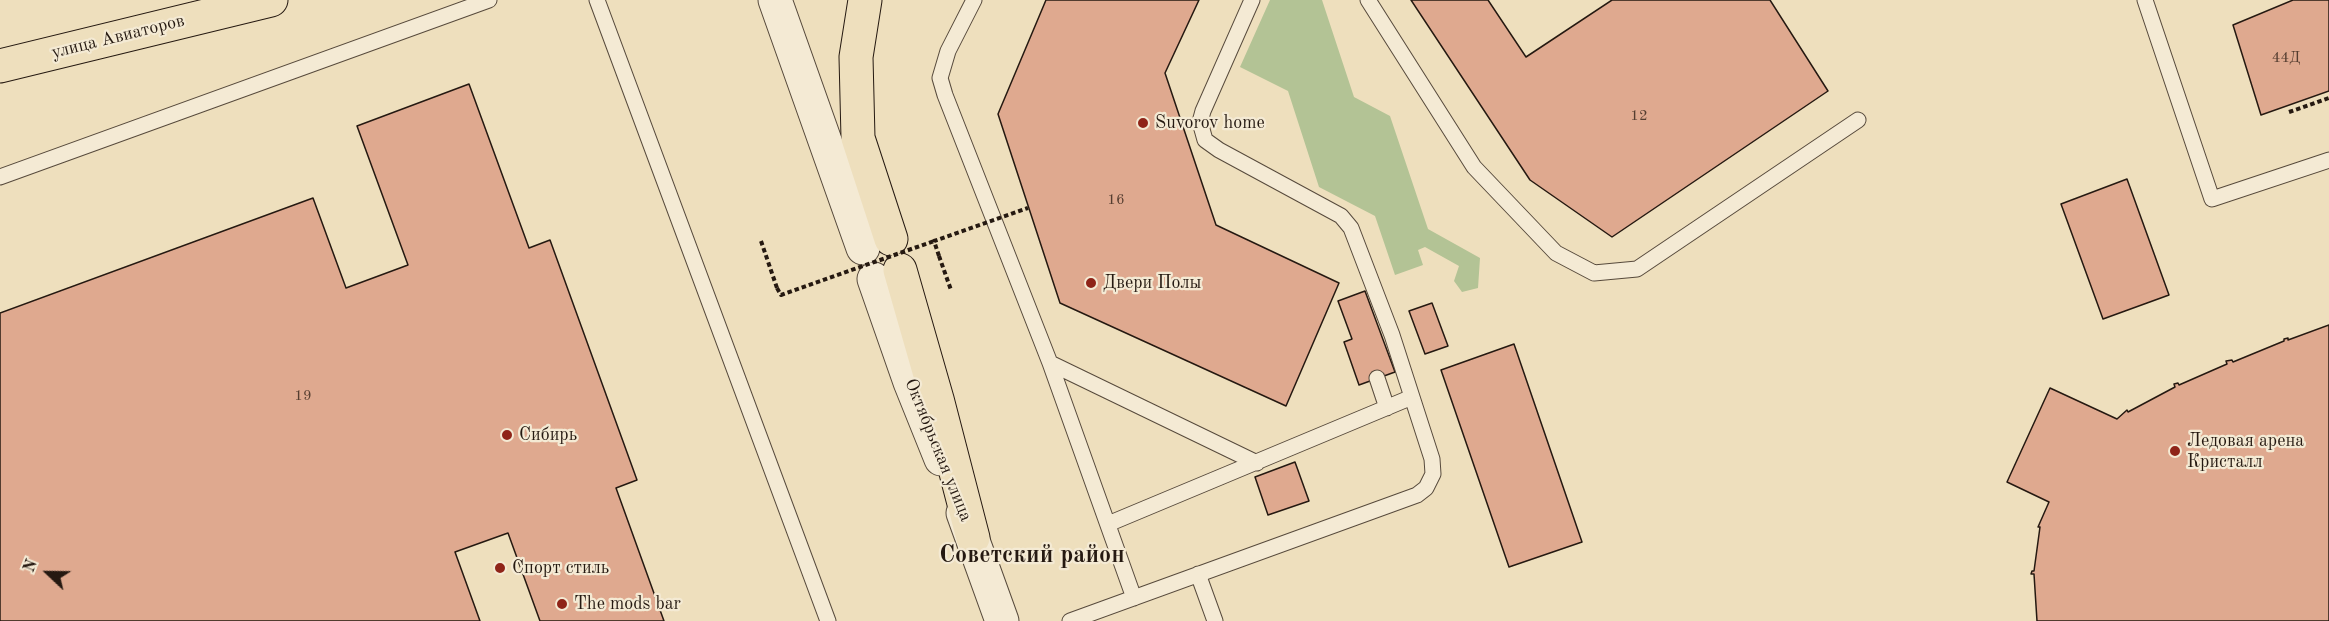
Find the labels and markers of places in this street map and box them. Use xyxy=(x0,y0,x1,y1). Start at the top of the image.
place label: Suvorov home xyxy=(1155,112,1265,134)
marker: Suvorov home xyxy=(1136,116,1150,130)
place label: Двери Полы xyxy=(1103,272,1201,294)
marker: Двери Полы xyxy=(1084,276,1098,290)
place label: Сибирь xyxy=(519,424,577,446)
marker: Сибирь xyxy=(500,428,514,442)
place label: Ледовая арена Кристалл xyxy=(2187,430,2304,472)
marker: Ледовая арена Кристалл xyxy=(2168,444,2182,458)
place label: Спорт стиль xyxy=(512,557,609,579)
marker: Спорт стиль xyxy=(493,561,507,575)
place label: The mods bar xyxy=(574,593,681,615)
marker: The mods bar xyxy=(555,597,569,611)

